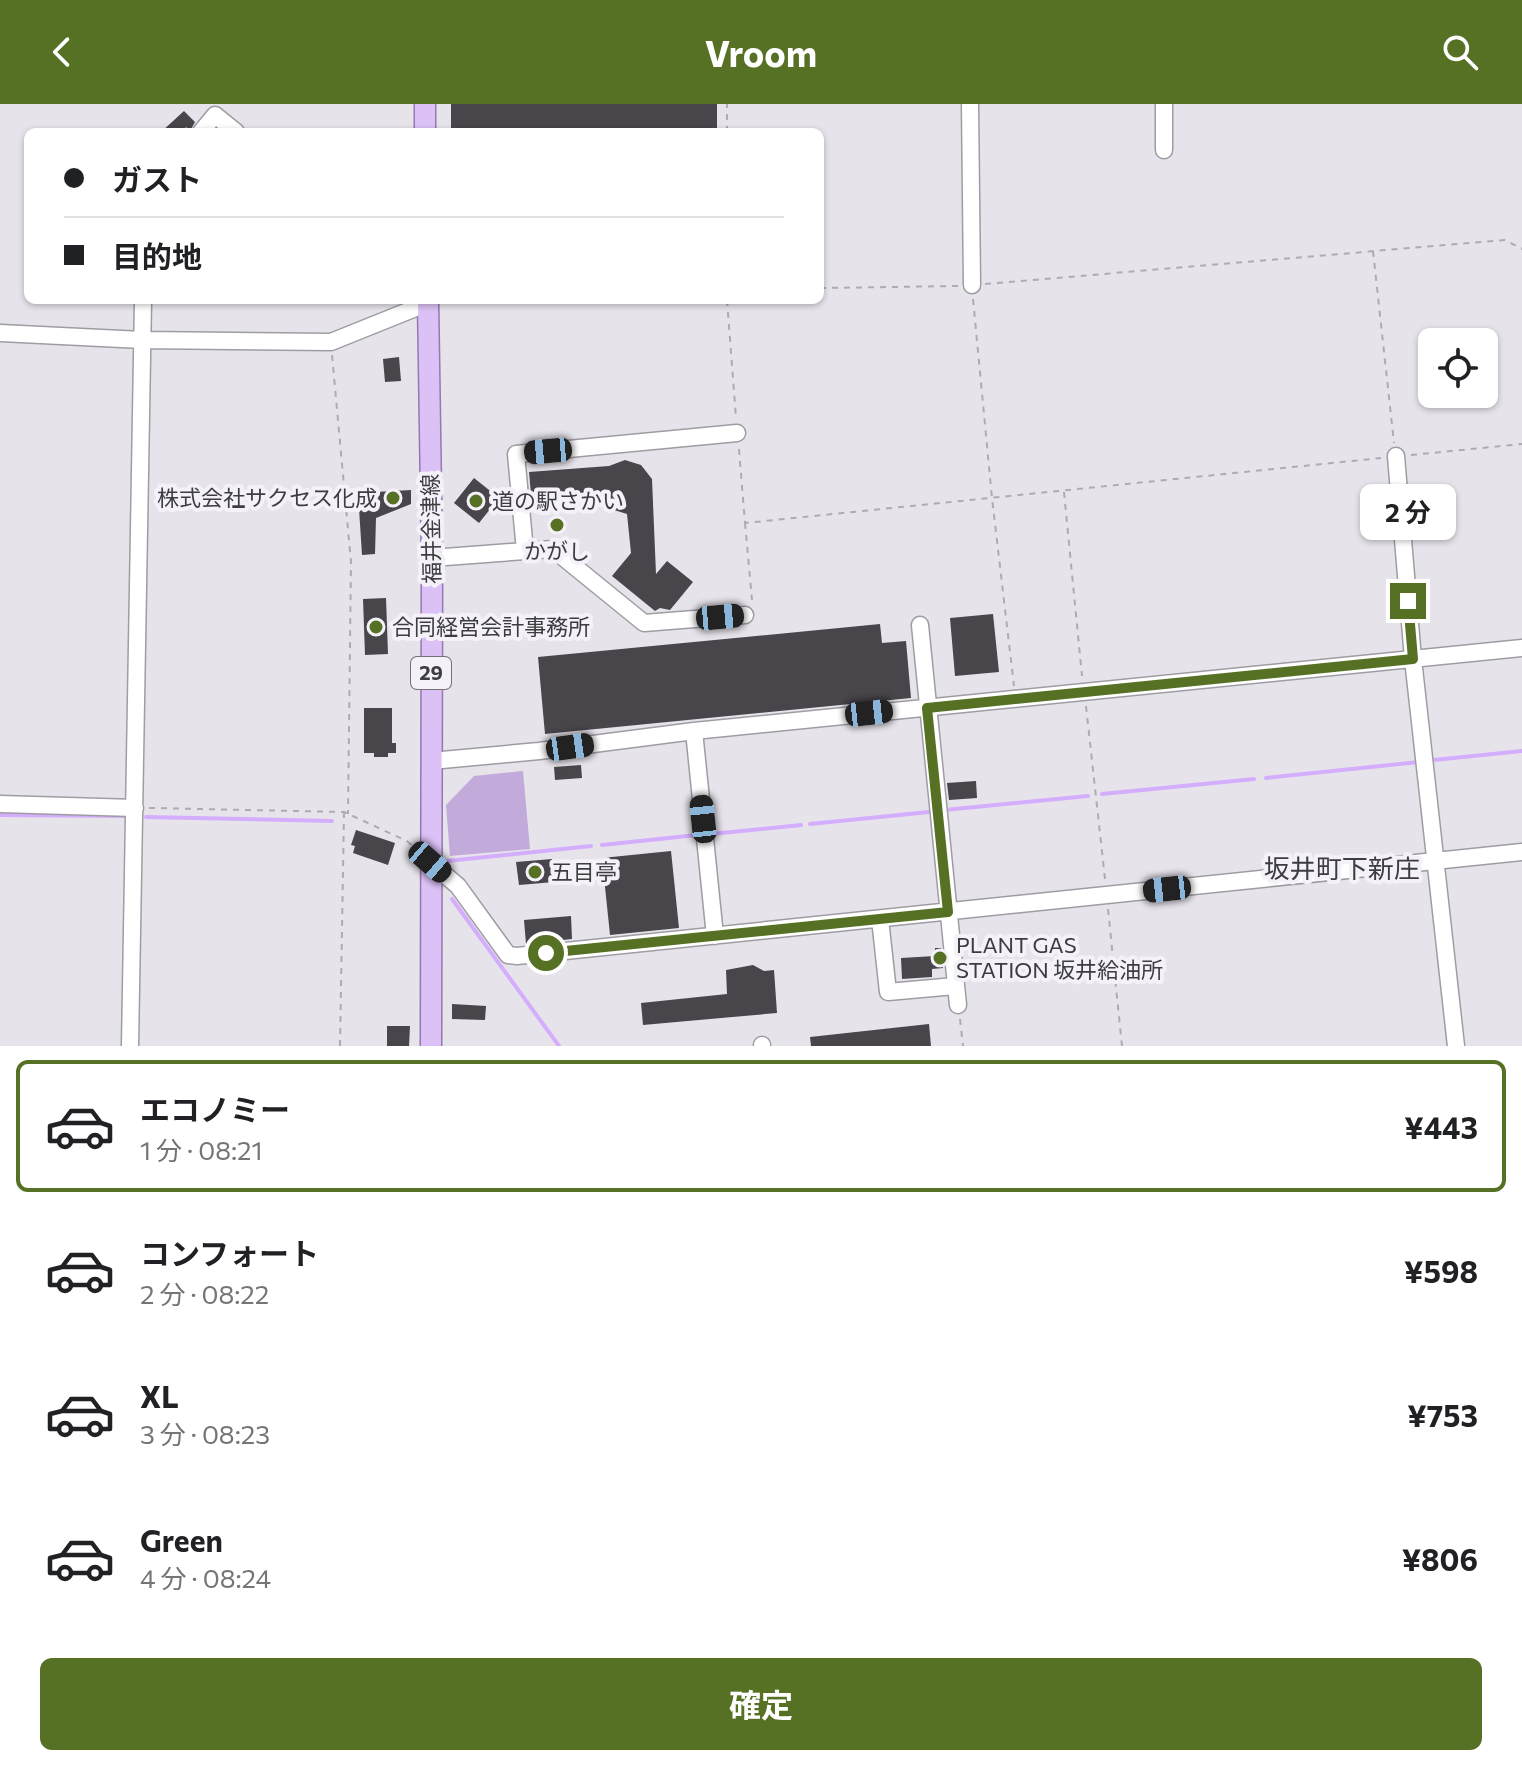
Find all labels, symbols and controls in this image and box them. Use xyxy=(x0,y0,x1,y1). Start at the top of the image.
icon: back xyxy=(40,30,84,74)
text: Vroom xyxy=(705,30,817,74)
icon: search xyxy=(1438,30,1482,74)
text: ガスト xyxy=(112,160,202,197)
text: 目的地 xyxy=(112,237,202,274)
map controls xyxy=(1418,328,1498,408)
button: locate xyxy=(1418,328,1498,408)
car xyxy=(523,437,573,465)
street label: 福井金津線 xyxy=(416,474,445,584)
place label: 株式会社サクセス化成 xyxy=(157,484,377,511)
callout: 2 分 xyxy=(1360,485,1456,541)
place label: 道の駅さかい xyxy=(492,487,624,514)
marker: 株式会社サクセス化成 xyxy=(384,489,402,507)
marker: 道の駅さかい xyxy=(467,492,485,510)
text: 2 分 xyxy=(1385,496,1431,527)
marker: かがし xyxy=(548,516,566,534)
place label: かがし xyxy=(524,537,590,564)
route end xyxy=(1390,583,1426,619)
car xyxy=(695,603,745,631)
place label: 合同経営会計事務所 xyxy=(392,613,590,640)
marker: 合同経営会計事務所 xyxy=(367,618,385,636)
road number: 29 xyxy=(411,657,451,689)
car xyxy=(844,699,894,727)
car xyxy=(545,732,595,762)
car xyxy=(689,794,717,844)
car xyxy=(404,837,456,887)
district label: 坂井町下新庄 xyxy=(1264,852,1420,883)
place label: 五目亭 xyxy=(551,858,617,885)
marker: 五目亭 xyxy=(526,863,544,881)
car xyxy=(1142,875,1192,903)
place label: PLANT GAS STATION 坂井給油所 xyxy=(956,931,1163,983)
route start xyxy=(528,935,564,971)
marker: PLANT GAS STATION 坂井給油所 xyxy=(931,949,949,967)
icon: car xyxy=(44,1090,116,1162)
text: エコノミー xyxy=(140,1090,290,1127)
text: ¥443 xyxy=(1404,1108,1478,1145)
text: 1 分 · 08:21 xyxy=(140,1134,263,1165)
icon: car xyxy=(44,1234,116,1306)
text: コンフォート xyxy=(140,1234,319,1271)
text: ¥598 xyxy=(1404,1252,1478,1289)
text: 2 分 · 08:22 xyxy=(140,1278,269,1309)
text: XL xyxy=(140,1377,179,1414)
icon: car xyxy=(44,1378,116,1450)
text: ¥753 xyxy=(1407,1396,1478,1433)
text: 3 分 · 08:23 xyxy=(140,1418,270,1449)
text: Green xyxy=(140,1521,223,1558)
icon: car xyxy=(44,1522,116,1594)
text: ¥806 xyxy=(1402,1540,1478,1577)
text: 4 分 · 08:24 xyxy=(140,1562,271,1593)
button: 確定 xyxy=(40,1658,1482,1750)

